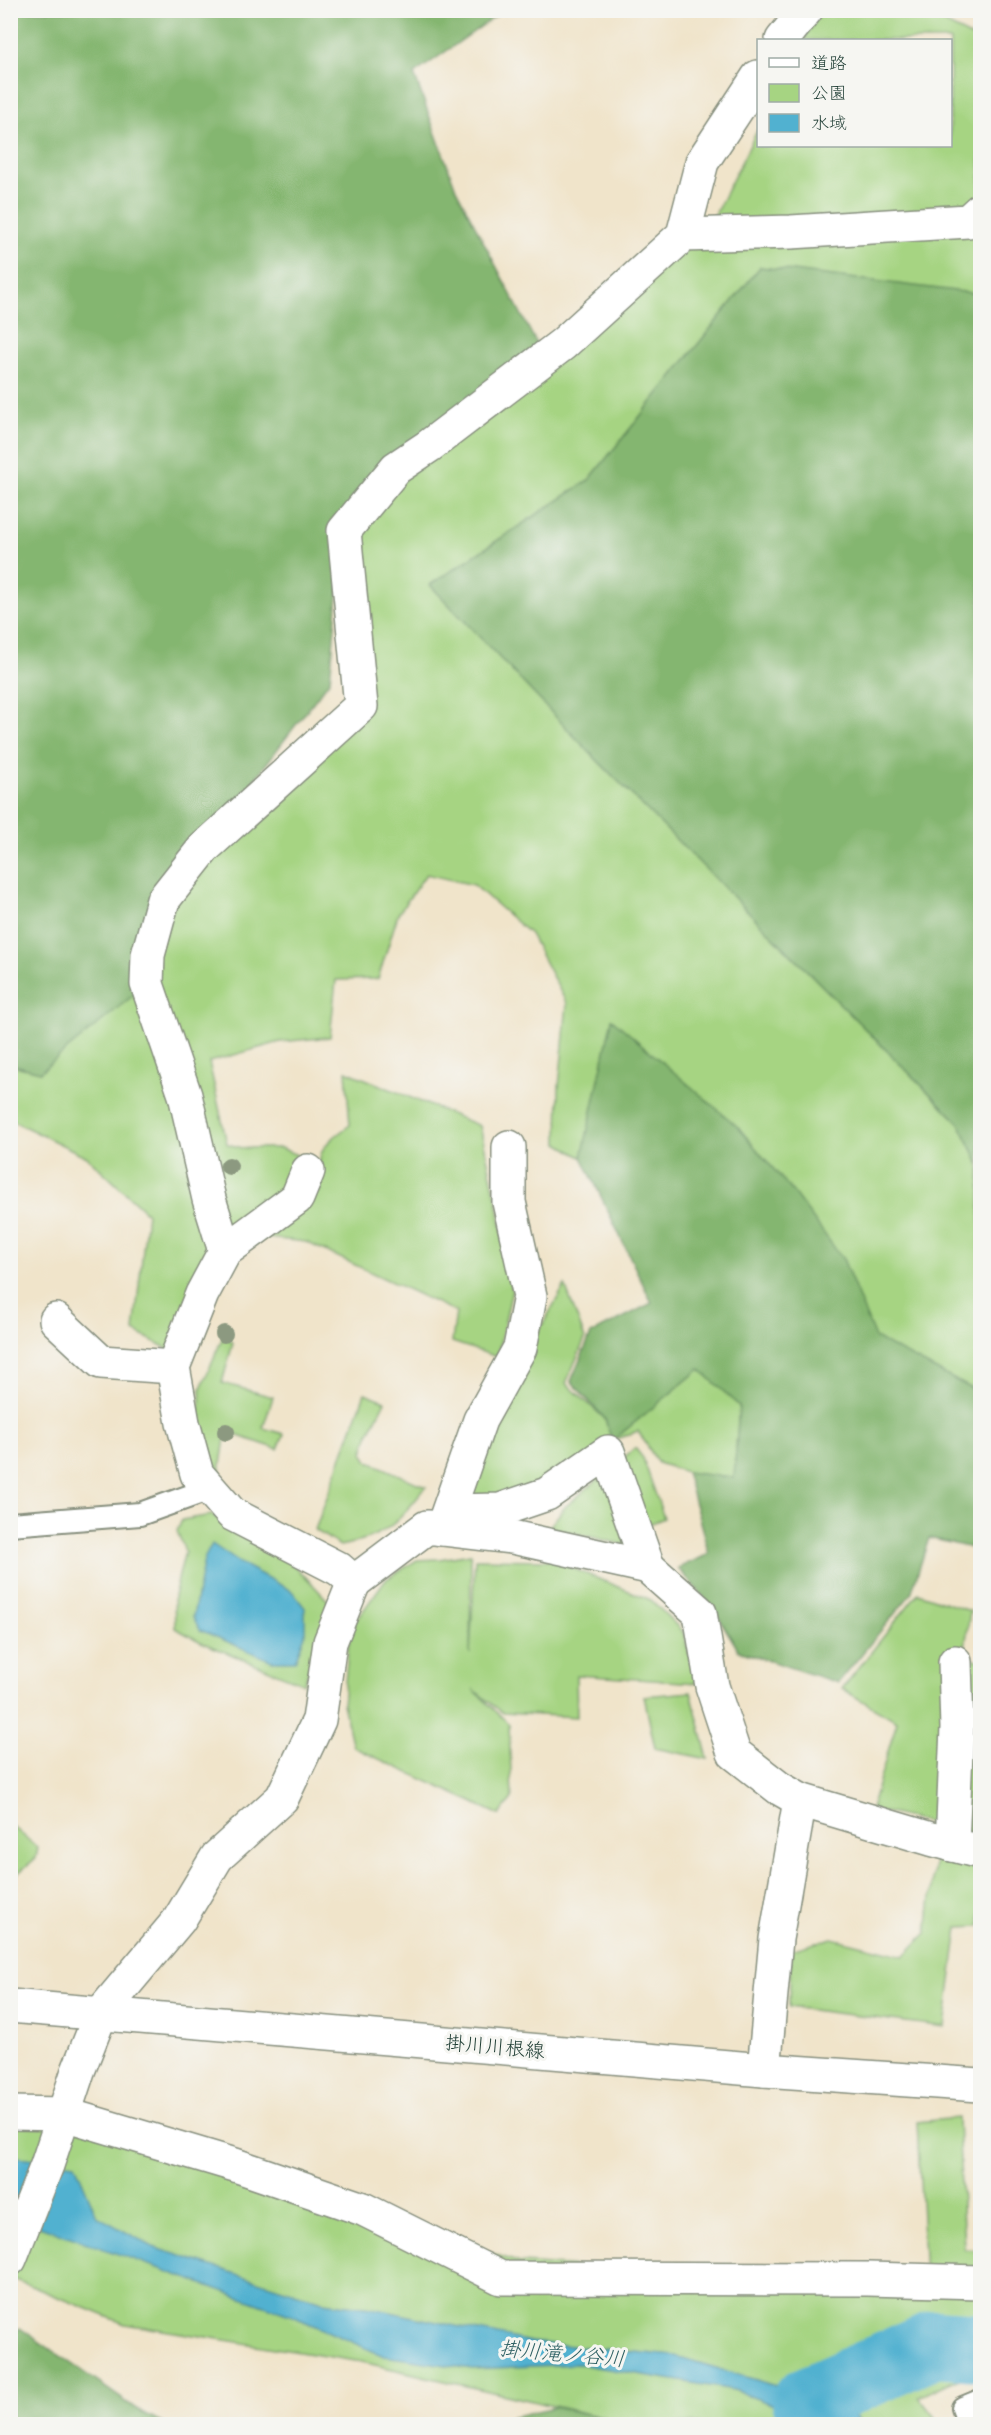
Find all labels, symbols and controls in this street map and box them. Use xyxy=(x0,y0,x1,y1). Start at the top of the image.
legend xyxy=(757,39,952,147)
text: 道路 xyxy=(811,52,847,75)
text: 公園 xyxy=(811,82,847,105)
text: 水域 xyxy=(811,112,847,135)
street label: 掛川川根線 xyxy=(444,2030,546,2064)
water label: 掛川滝ノ谷川 xyxy=(498,2335,626,2373)

